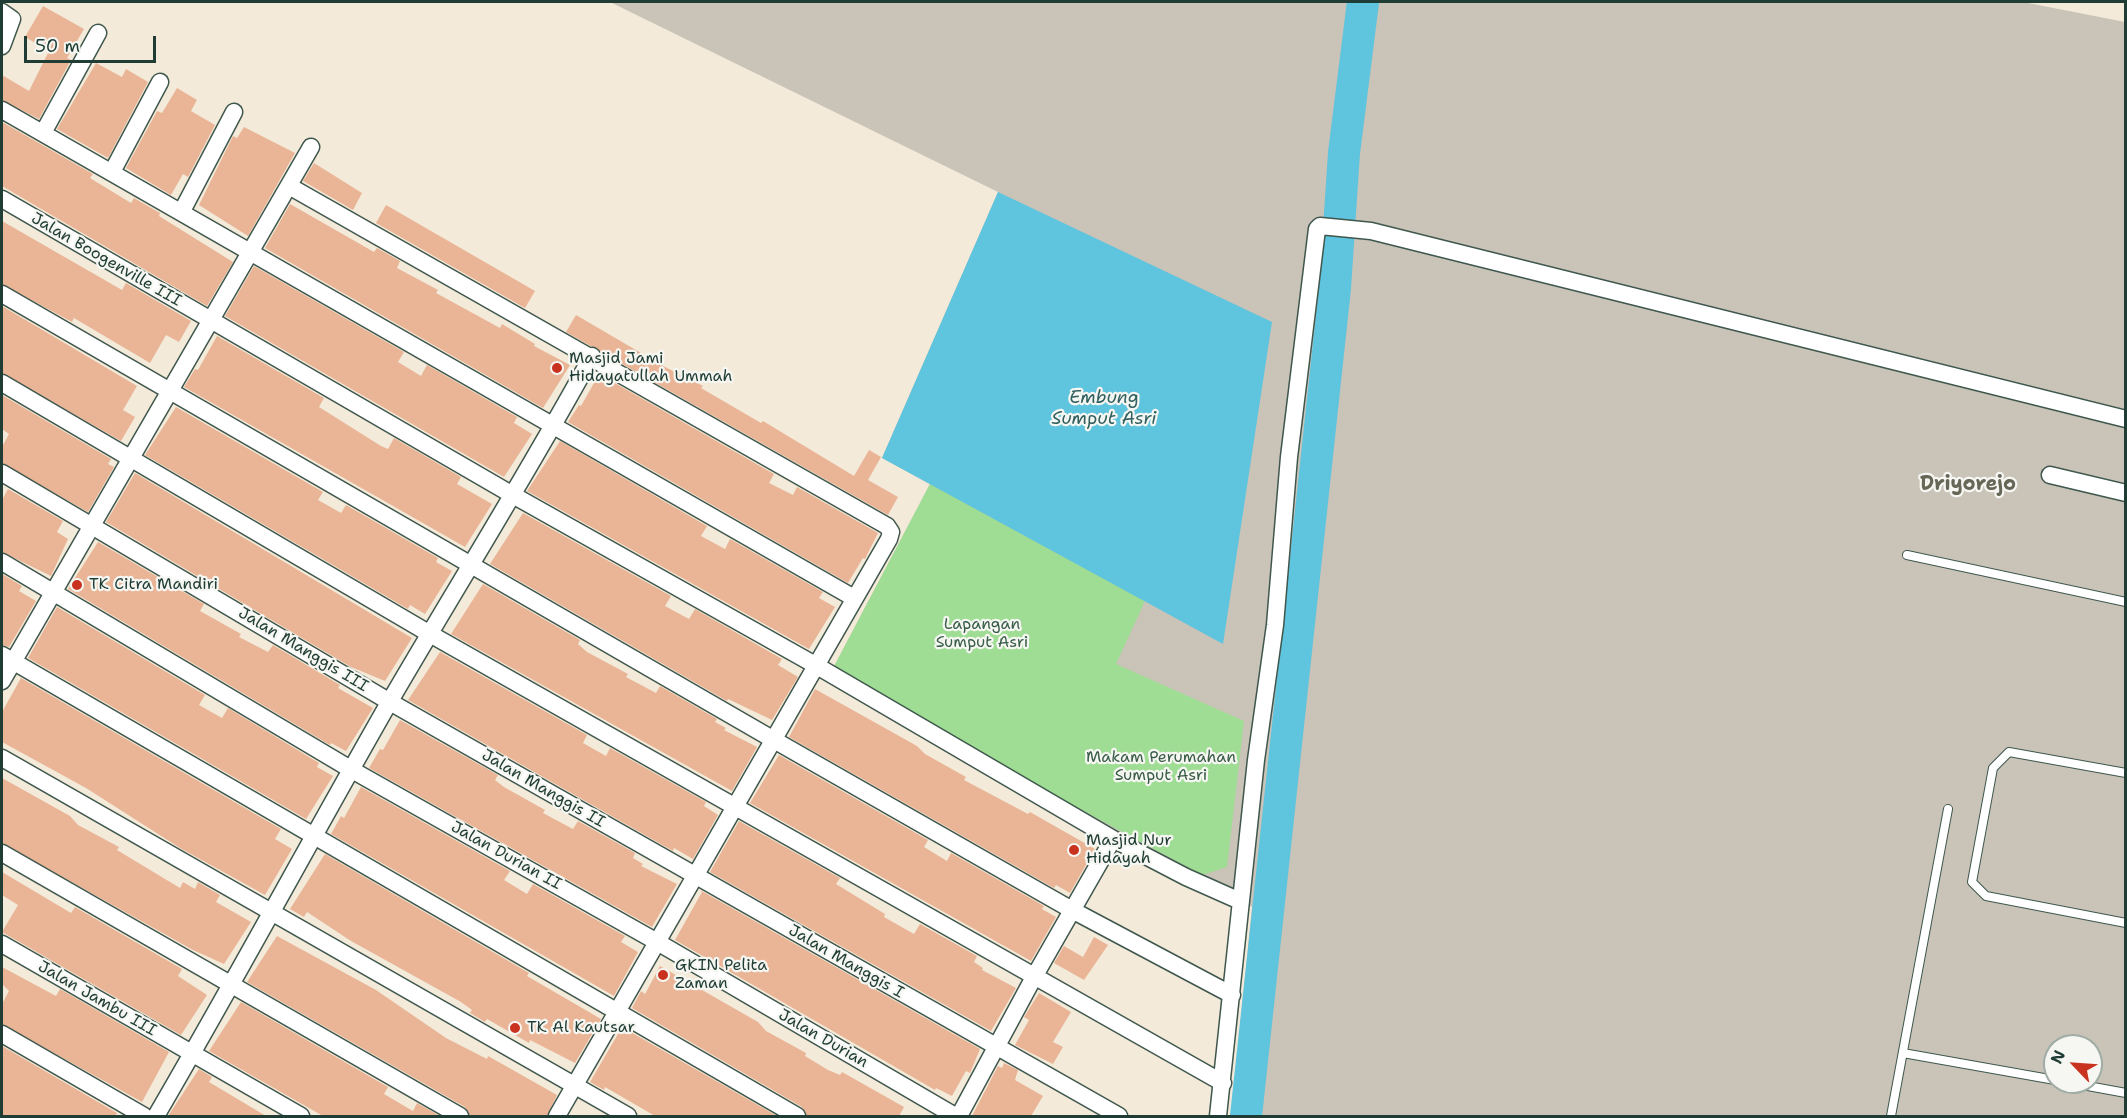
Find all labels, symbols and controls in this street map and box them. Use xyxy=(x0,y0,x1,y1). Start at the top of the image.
scale bar xyxy=(27,24,159,62)
text: 50 m xyxy=(35,34,80,58)
street label: Jalan Boogenville III xyxy=(28,209,184,311)
place label: Masjid Jami Hidayatullah Ummah xyxy=(569,349,733,387)
marker: Masjid Jami Hidayatullah Ummah xyxy=(550,361,564,375)
water label: Embung Sumput Asri xyxy=(1052,387,1156,430)
district label: Driyorejo xyxy=(1920,473,2016,497)
place label: TK Citra Mandiri xyxy=(89,575,218,595)
marker: TK Citra Mandiri xyxy=(70,578,84,592)
street label: Jalan Manggis III xyxy=(235,604,371,696)
park label: Lapangan Sumput Asri xyxy=(936,615,1028,653)
street label: Jalan Manggis II xyxy=(478,746,608,832)
park label: Makam Perumahan Sumput Asri xyxy=(1086,748,1236,786)
street label: Jalan Durian II xyxy=(447,818,565,894)
place label: Masjid Nur Hidayah xyxy=(1086,831,1172,869)
marker: Masjid Nur Hidayah xyxy=(1067,843,1081,857)
street label: Jalan Manggis I xyxy=(785,921,907,1003)
place label: GKIN Pelita Zaman xyxy=(675,956,767,994)
street label: Jalan Jambu III xyxy=(34,957,160,1041)
marker: GKIN Pelita Zaman xyxy=(656,968,670,982)
street label: Jalan Durian xyxy=(775,1006,871,1072)
place label: TK Al Kautsar xyxy=(527,1018,635,1038)
marker: TK Al Kautsar xyxy=(508,1021,522,1035)
north arrow xyxy=(2043,1034,2103,1094)
text: N xyxy=(2046,1047,2070,1067)

